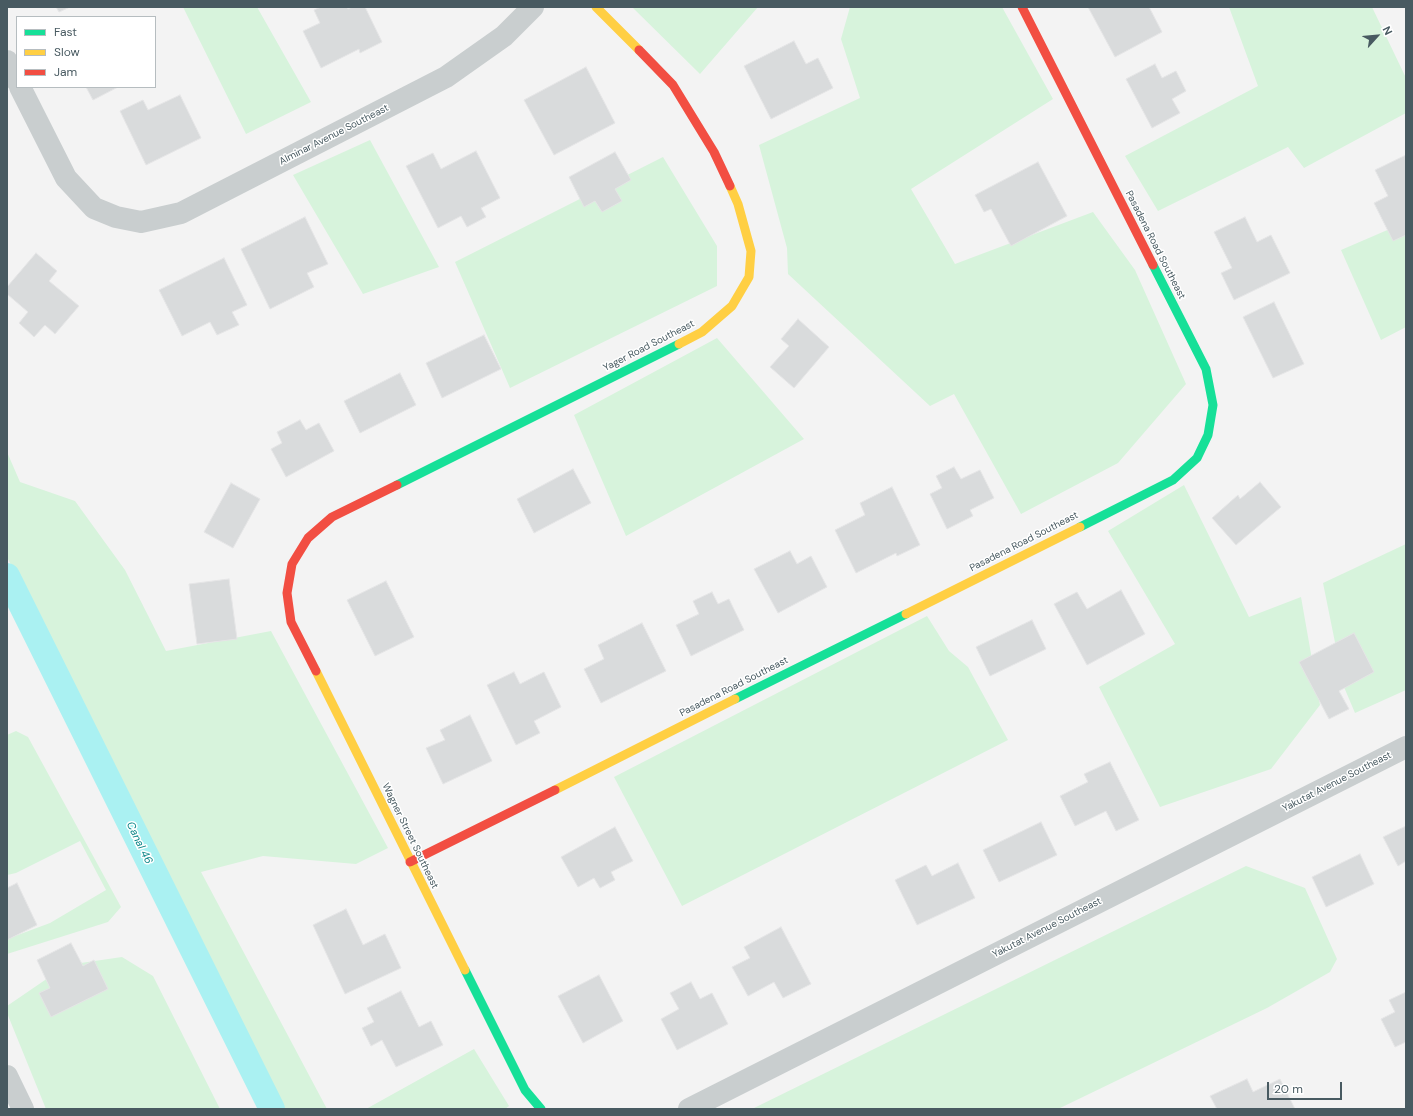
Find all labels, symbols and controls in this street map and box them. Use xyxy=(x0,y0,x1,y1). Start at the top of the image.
legend xyxy=(16,16,156,88)
north arrow xyxy=(1357,16,1397,56)
text: Fast xyxy=(54,24,77,40)
text: N xyxy=(1380,24,1396,37)
text: Slow xyxy=(54,44,80,60)
text: Jam xyxy=(54,64,77,80)
street label: Alminar Avenue Southeast xyxy=(277,102,391,168)
street label: Pasadena Road Southeast xyxy=(1122,189,1188,301)
street label: Yager Road Southeast xyxy=(601,318,697,374)
street label: Pasadena Road Southeast xyxy=(968,509,1080,575)
street label: Pasadena Road Southeast xyxy=(678,654,790,720)
street label: Yakutat Avenue Southeast xyxy=(1281,749,1393,815)
street label: Wagner Street Southeast xyxy=(379,781,441,891)
water label: Canal 46 xyxy=(123,820,155,866)
street label: Yakutat Avenue Southeast xyxy=(991,895,1103,961)
scale bar xyxy=(1269,1074,1344,1100)
text: 20 m xyxy=(1274,1081,1303,1097)

